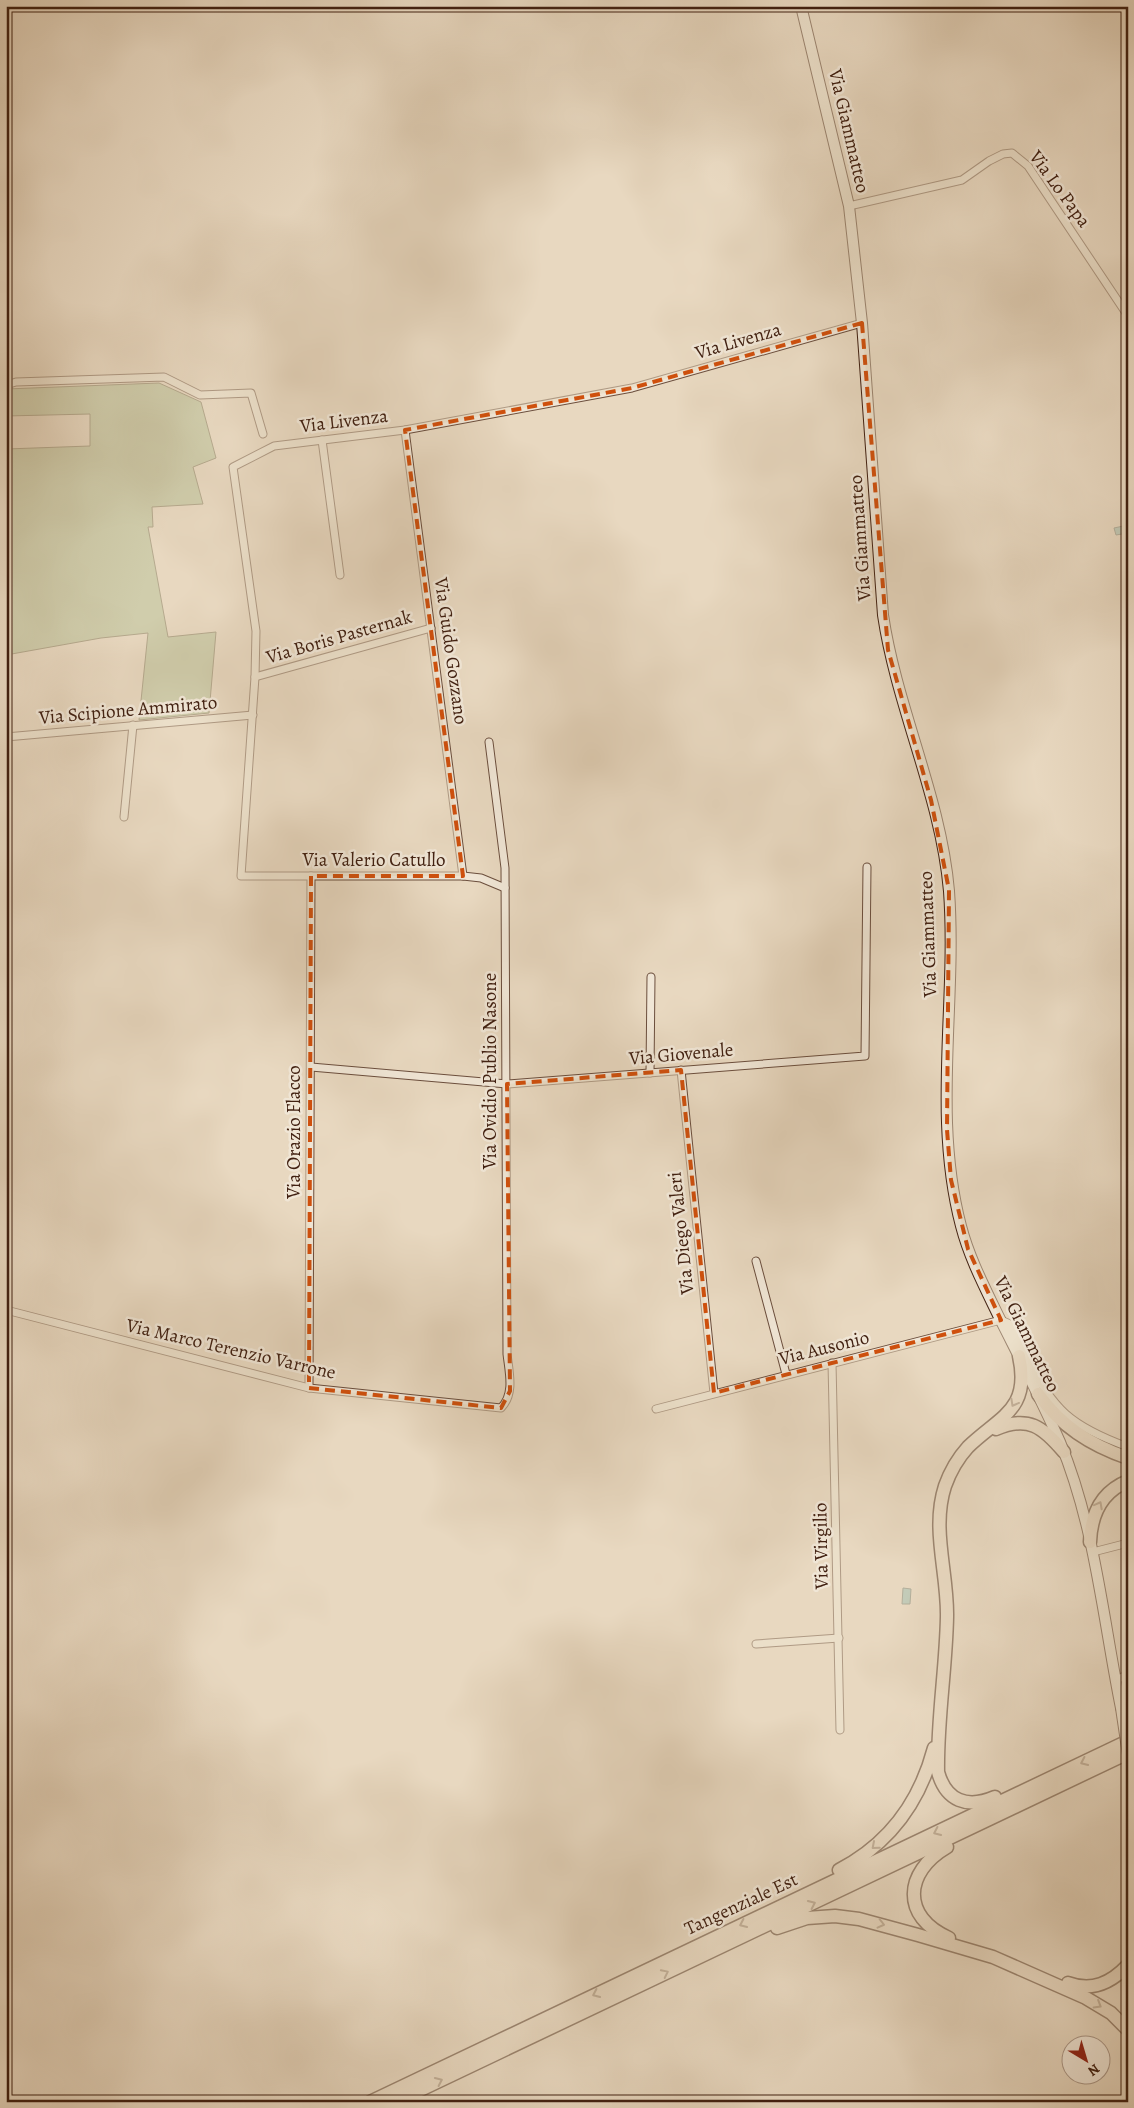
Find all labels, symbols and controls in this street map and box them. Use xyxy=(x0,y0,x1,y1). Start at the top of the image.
street label: Via Giammatteo xyxy=(822,66,876,195)
street label: Via Lo Papa xyxy=(1023,144,1097,233)
street label: Via Livenza xyxy=(691,316,784,366)
street label: Via Livenza xyxy=(298,403,390,439)
street label: Via Giammatteo xyxy=(843,474,877,603)
street label: Via Guido Gozzano xyxy=(428,575,474,726)
street label: Via Boris Pasternak xyxy=(262,604,416,671)
street label: Via Scipione Ammirato xyxy=(37,689,218,731)
street label: Via Valerio Catullo xyxy=(302,847,445,873)
street label: Via Giammatteo xyxy=(913,870,943,999)
street label: Via Ovidio Publio Nasone xyxy=(477,973,503,1170)
street label: Via Giovenale xyxy=(627,1036,734,1072)
street label: Via Orazio Flacco xyxy=(281,1065,307,1200)
street label: Via Diego Valeri xyxy=(662,1170,700,1297)
street label: Via Giammatteo xyxy=(987,1271,1066,1396)
street label: Via Marco Terenzio Varrone xyxy=(123,1312,338,1386)
street label: Via Ausonio xyxy=(775,1324,872,1372)
one-way arrow xyxy=(1010,1397,1020,1406)
street label: Via Virgilio xyxy=(807,1502,835,1591)
one-way arrow xyxy=(1093,1502,1103,1511)
one-way arrow xyxy=(1080,1756,1089,1766)
one-way arrow xyxy=(933,1826,942,1836)
one-way arrow xyxy=(872,1840,881,1848)
street label: Tangenziale Est xyxy=(680,1866,802,1942)
one-way arrow xyxy=(807,1899,816,1910)
one-way arrow xyxy=(739,1918,748,1929)
one-way arrow xyxy=(877,1918,886,1929)
one-way arrow xyxy=(660,1969,669,1980)
one-way arrow xyxy=(592,1988,601,1998)
one-way arrow xyxy=(1093,1998,1102,2008)
north arrow xyxy=(1062,2036,1112,2086)
text: N xyxy=(1084,2059,1104,2080)
one-way arrow xyxy=(434,2076,443,2087)

